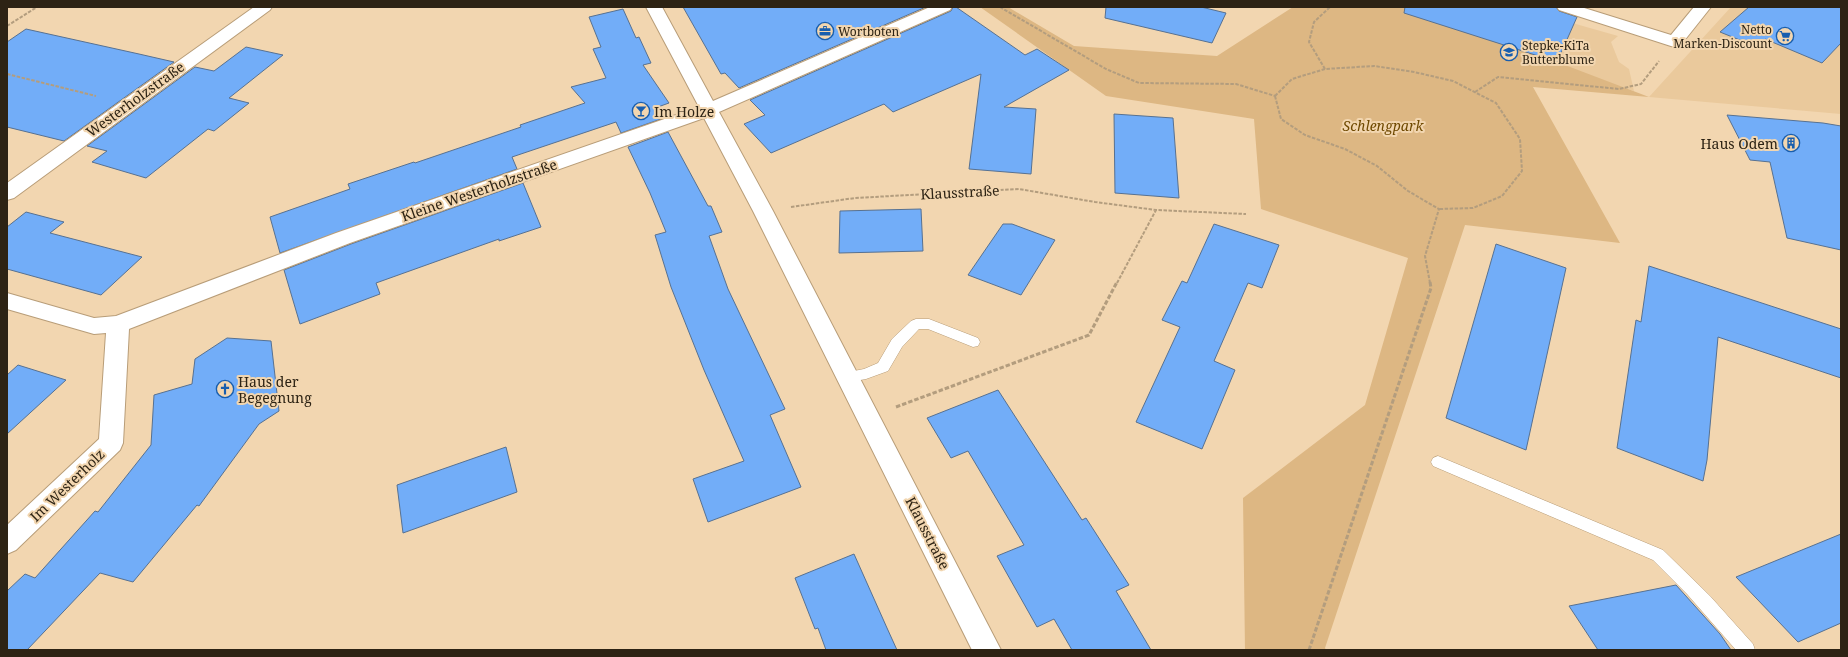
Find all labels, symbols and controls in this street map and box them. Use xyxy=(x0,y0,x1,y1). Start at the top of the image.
office icon: Wortboten xyxy=(815,21,835,41)
place label: Netto Marken-Discount xyxy=(1673,21,1772,52)
place label: Wortboten xyxy=(838,23,900,40)
supermarket icon: Netto Marken-Discount xyxy=(1775,26,1795,46)
place label: Stepke-KiTa Butterblume xyxy=(1522,37,1594,68)
school or university icon: Stepke-KiTa Butterblume xyxy=(1499,42,1519,62)
street label: Westerholzstraße xyxy=(82,57,188,141)
bar icon: Im Holze xyxy=(631,101,651,121)
place label: Im Holze xyxy=(654,102,714,121)
park label: Schlengpark xyxy=(1343,116,1424,135)
building icon: Haus Odem xyxy=(1781,133,1801,153)
place label: Haus Odem xyxy=(1700,134,1778,153)
street label: Kleine Westerholzstraße xyxy=(399,154,559,226)
street label: Klausstraße xyxy=(920,180,1000,204)
place label: Haus der Begegnung xyxy=(238,372,312,407)
church icon: Haus der Begegnung xyxy=(215,379,235,399)
street label: Im Westerholz xyxy=(25,444,109,526)
street label: Klausstraße xyxy=(902,493,954,573)

